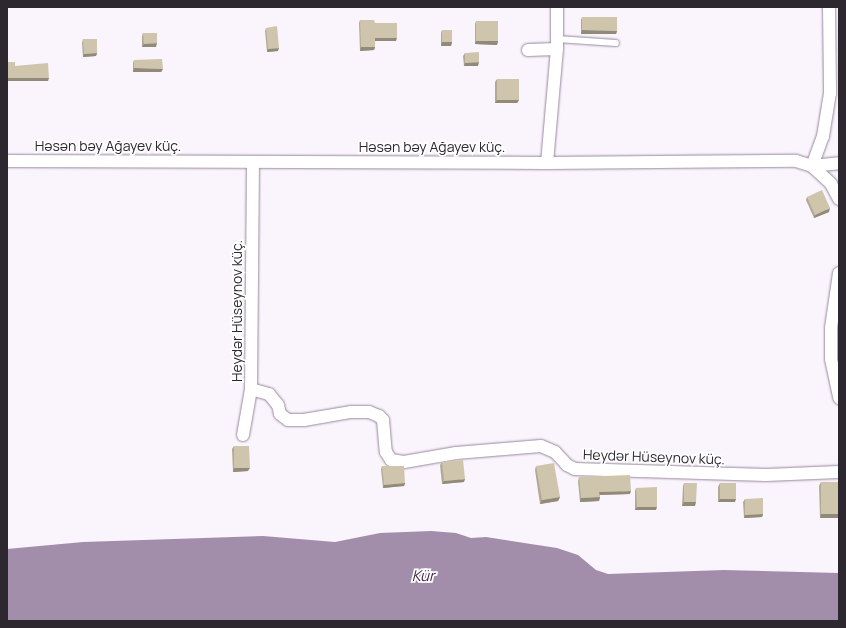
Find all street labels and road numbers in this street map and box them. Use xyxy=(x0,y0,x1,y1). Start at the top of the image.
street label: Həsən bəy Ağayev küç. xyxy=(35,138,181,154)
street label: Həsən bəy Ağayev küç. xyxy=(359,139,505,155)
street label: Heydər Hüseynov küç. xyxy=(229,240,245,382)
street label: Heydər Hüseynov küç. xyxy=(583,446,725,468)

